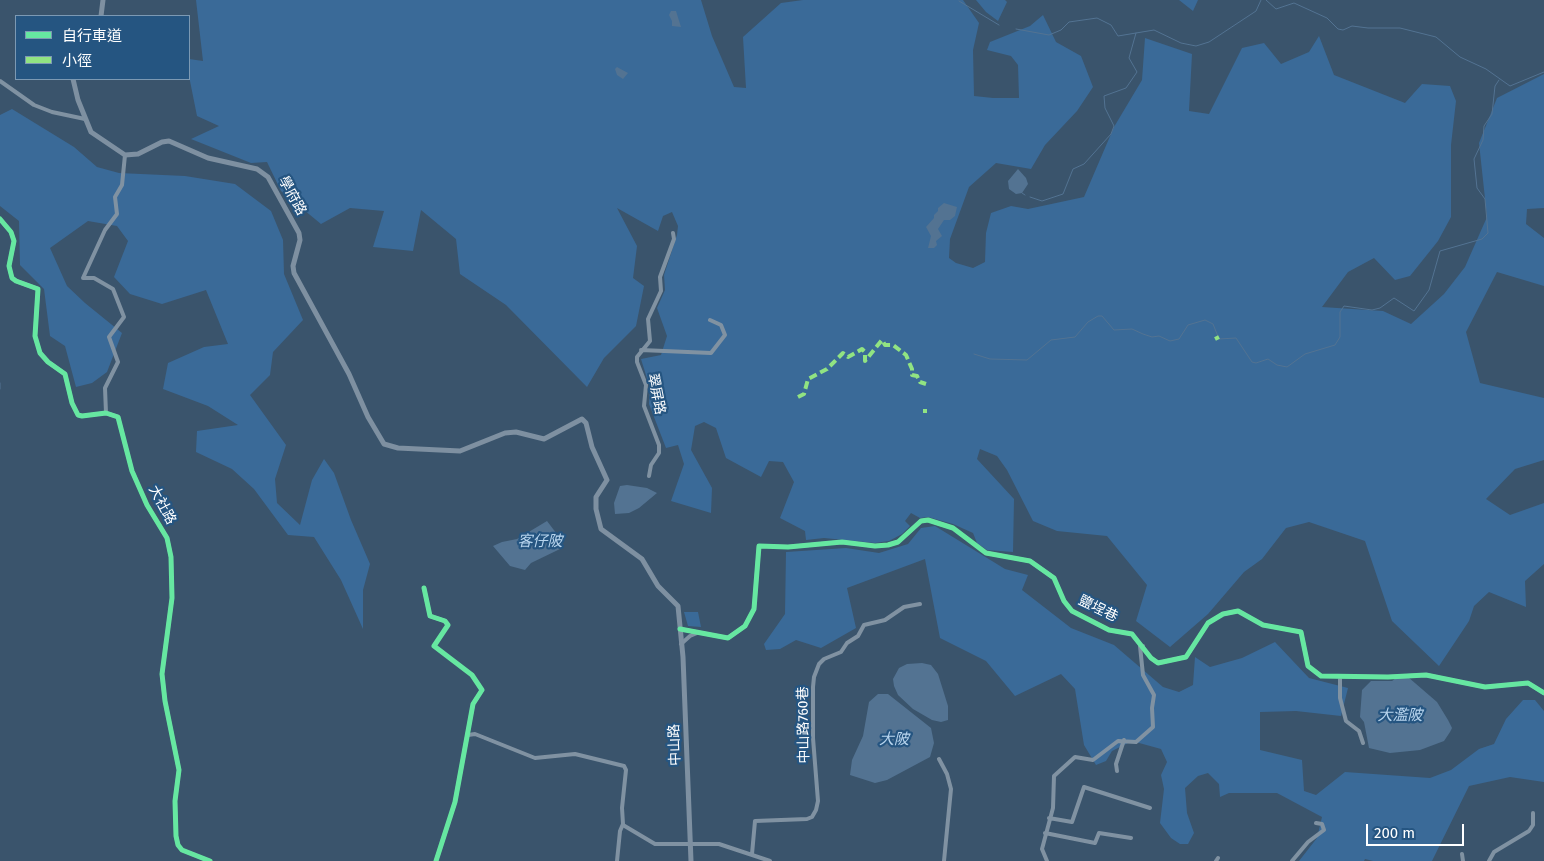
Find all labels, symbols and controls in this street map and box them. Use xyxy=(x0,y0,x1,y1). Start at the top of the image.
legend xyxy=(15,15,190,80)
text: 自行車道 xyxy=(62,27,122,45)
text: 小徑 xyxy=(62,52,92,70)
street label: 學府路 xyxy=(274,174,310,218)
street label: 翠屏路 xyxy=(644,372,668,416)
street label: 大社路 xyxy=(145,483,179,527)
water label: 客仔陂 xyxy=(518,533,562,551)
street label: 鹽埕巷 xyxy=(1075,592,1121,626)
street label: 中山路760巷 xyxy=(795,686,813,764)
water label: 大濫陂 xyxy=(1378,707,1422,725)
street label: 中山路 xyxy=(666,724,684,766)
water label: 大陂 xyxy=(879,731,909,749)
scale bar xyxy=(1369,814,1466,846)
text: 200 m xyxy=(1374,824,1415,842)

